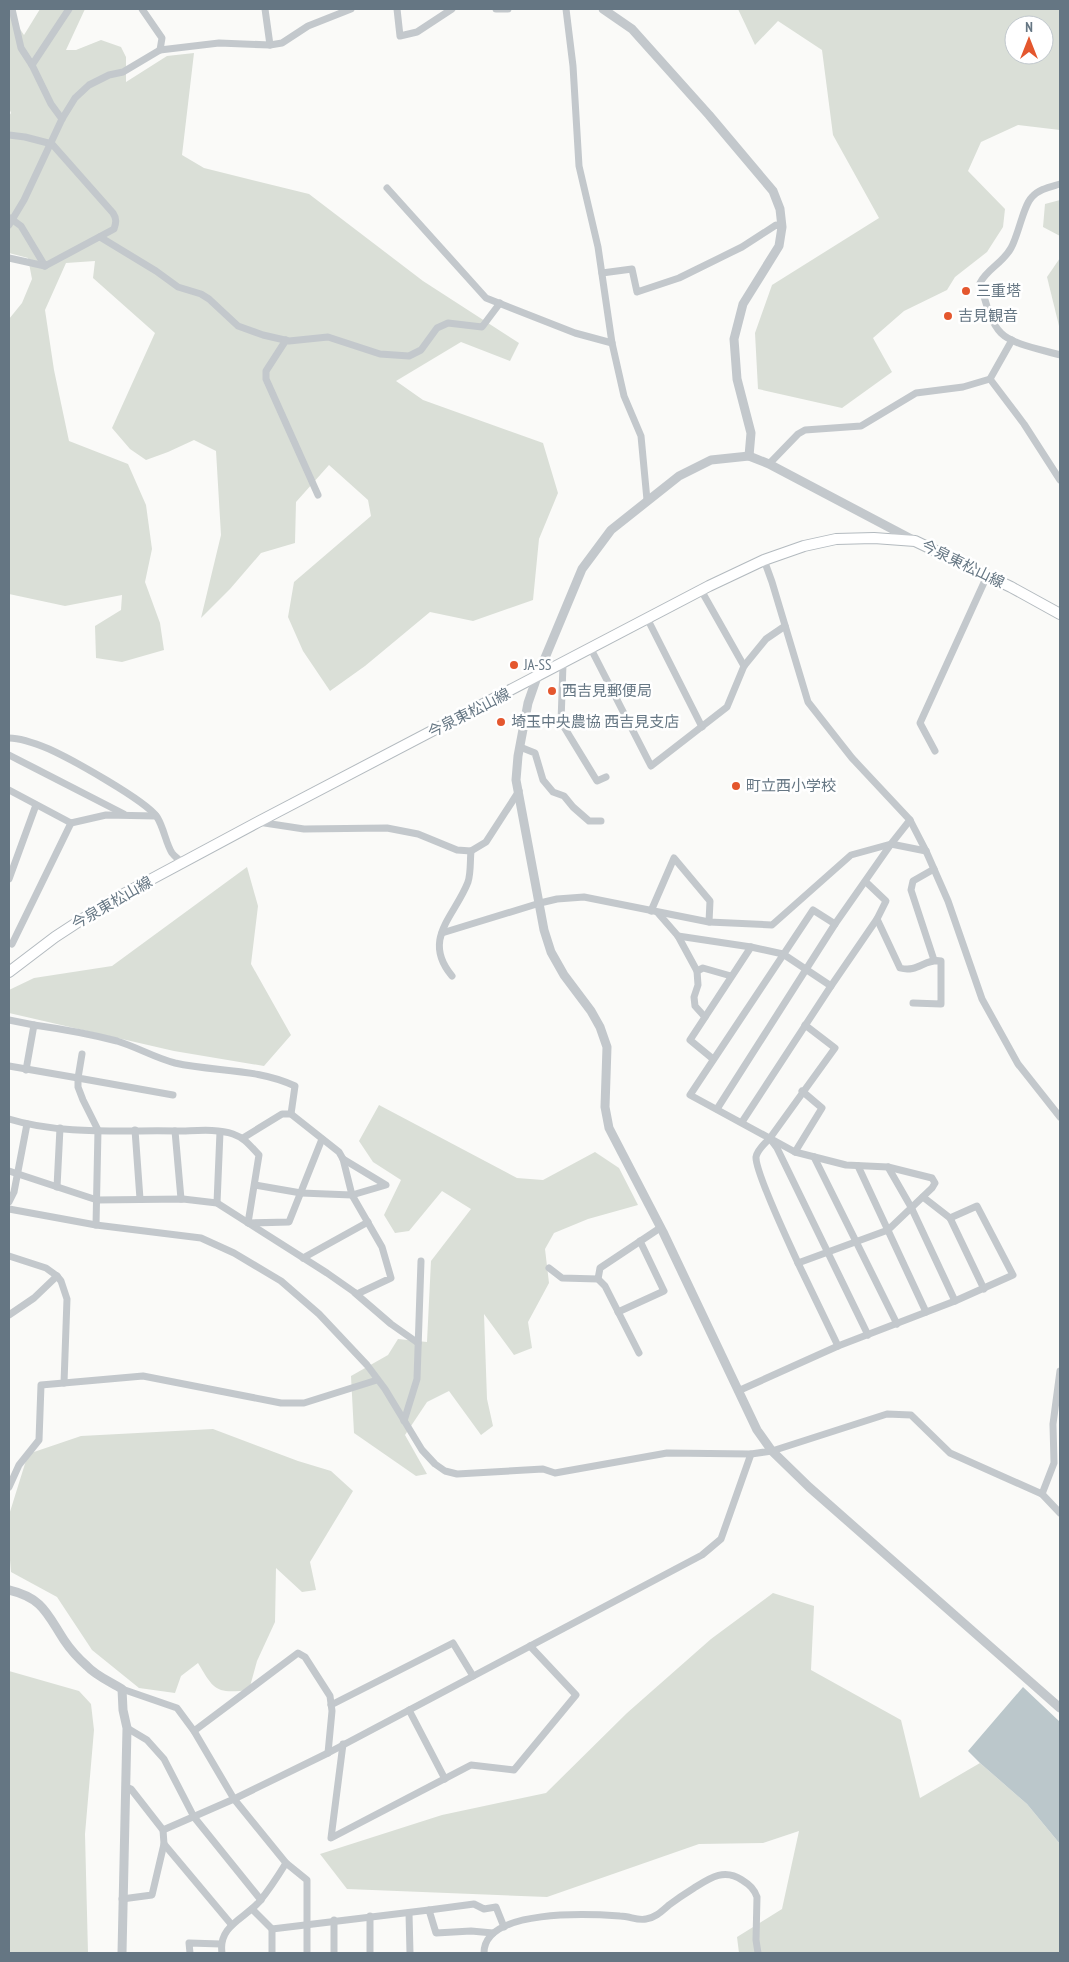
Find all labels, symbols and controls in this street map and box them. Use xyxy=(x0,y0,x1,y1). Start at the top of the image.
north arrow xyxy=(1004,15,1054,65)
text: N xyxy=(1025,18,1033,36)
place label: 三重塔 xyxy=(976,281,1021,300)
marker: 三重塔 xyxy=(960,285,972,297)
place label: 吉見観音 xyxy=(958,306,1018,325)
marker: 吉見観音 xyxy=(942,310,954,322)
street label: 今泉東松山線 xyxy=(919,535,1008,592)
place label: JA-SS xyxy=(523,655,551,674)
marker: JA-SS xyxy=(508,659,520,671)
place label: 西吉見郵便局 xyxy=(562,681,652,700)
street label: 今泉東松山線 xyxy=(424,684,513,741)
marker: 西吉見郵便局 xyxy=(546,685,558,697)
place label: 埼玉中央農協 西吉見支店 xyxy=(511,712,679,731)
marker: 埼玉中央農協 西吉見支店 xyxy=(495,716,507,728)
place label: 町立西小学校 xyxy=(746,776,836,795)
marker: 町立西小学校 xyxy=(730,780,742,792)
street label: 今泉東松山線 xyxy=(68,872,155,933)

